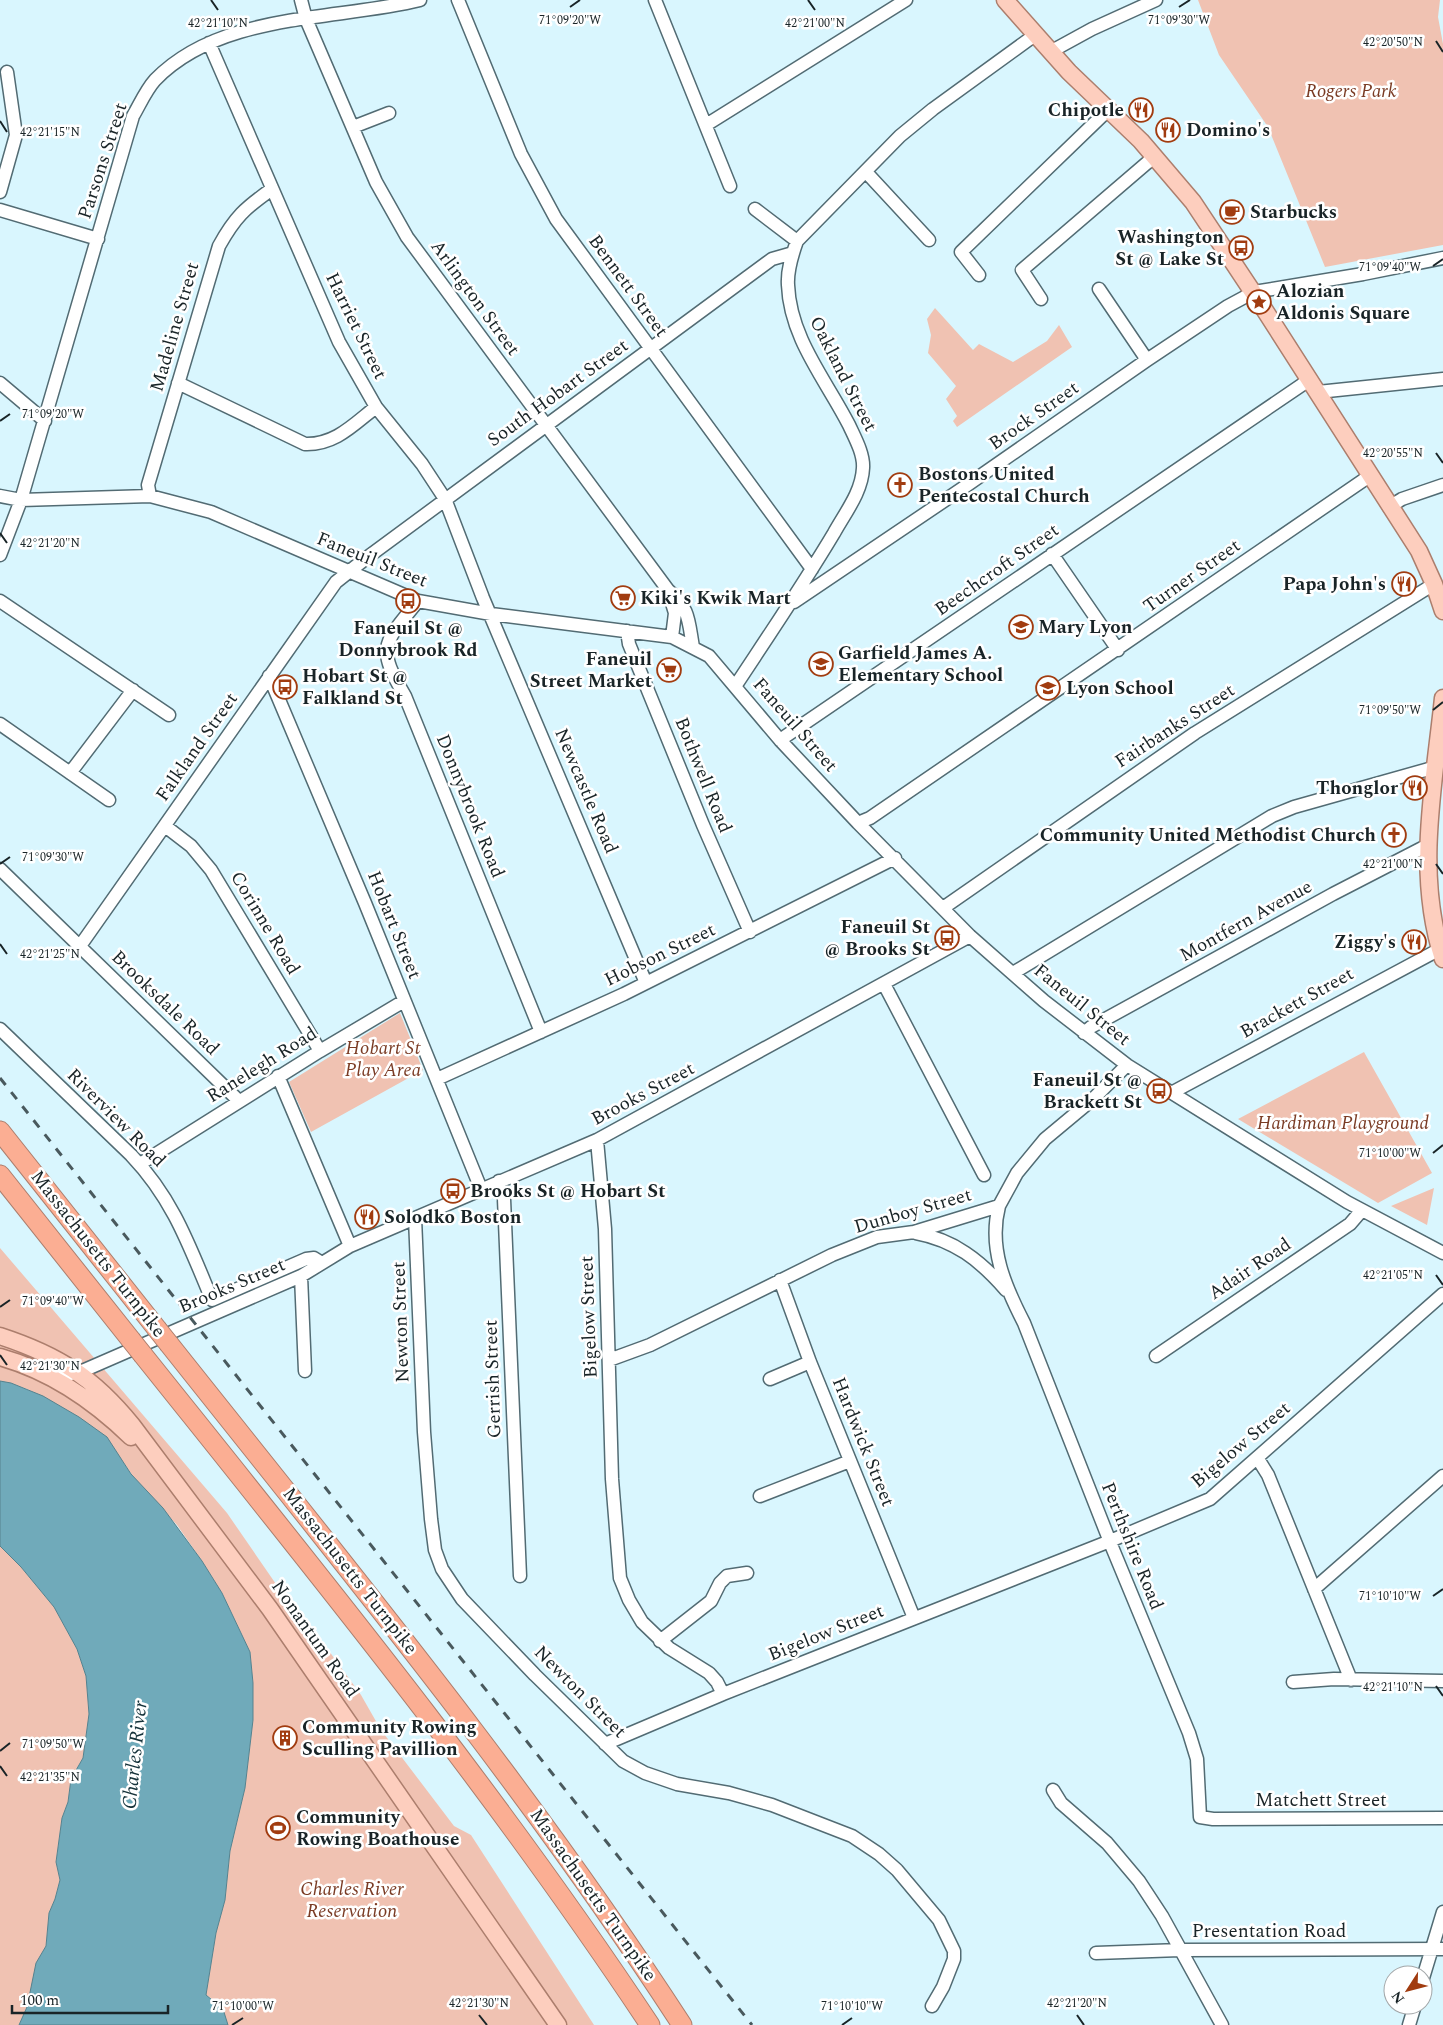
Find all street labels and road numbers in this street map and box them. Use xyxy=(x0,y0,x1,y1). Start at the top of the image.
street label: Parsons Street xyxy=(71,99,136,223)
street label: Bennett Street xyxy=(581,228,676,344)
street label: Arlington Street xyxy=(423,234,527,362)
street label: Madeline Street xyxy=(143,258,207,395)
street label: Harriet Street xyxy=(317,267,395,385)
street label: Oakland Street xyxy=(801,311,885,437)
street label: South Hobart Street xyxy=(481,332,635,454)
street label: Brock Street xyxy=(983,374,1085,458)
street label: Beechcroft Street xyxy=(929,516,1065,624)
street label: Faneuil Street xyxy=(312,525,432,596)
street label: Turner Street xyxy=(1137,531,1247,620)
street label: Faneuil Street xyxy=(745,671,845,779)
street label: Fairbanks Street xyxy=(1109,676,1241,776)
street label: Falkland Street xyxy=(149,686,246,808)
street label: Bothwell Road xyxy=(667,713,739,837)
street label: Newcastle Road xyxy=(546,724,626,858)
street label: Donnybrook Road xyxy=(428,730,512,882)
street label: Corinne Road xyxy=(223,866,307,980)
street label: Hobart Street xyxy=(359,867,429,984)
street label: Montfern Avenue xyxy=(1174,872,1318,970)
street label: Hobson Street xyxy=(600,915,721,994)
street label: Brooksdale Road xyxy=(104,944,226,1062)
street label: Faneuil Street xyxy=(1027,957,1137,1053)
street label: Brackett Street xyxy=(1235,960,1359,1046)
street label: Ranelegh Road xyxy=(201,1019,323,1111)
street label: Brooks Street xyxy=(586,1054,700,1133)
street label: Riverview Road xyxy=(60,1062,172,1174)
street label: Massachusetts Turnpike xyxy=(23,1164,173,1344)
street label: Dunboy Street xyxy=(851,1180,975,1242)
street label: Adair Road xyxy=(1203,1230,1297,1308)
street label: Brooks Street xyxy=(174,1250,290,1322)
street label: Bigelow Street xyxy=(572,1255,606,1379)
street label: Newton Street xyxy=(384,1261,418,1383)
street label: Gerrish Street xyxy=(476,1319,510,1439)
street label: Hardwick Street xyxy=(824,1373,902,1511)
street label: Bigelow Street xyxy=(1185,1394,1297,1496)
street label: Perthshire Road xyxy=(1093,1478,1171,1614)
street label: Massachusetts Turnpike xyxy=(275,1481,425,1661)
street label: Nonantum Road xyxy=(264,1574,366,1704)
street label: Bigelow Street xyxy=(764,1596,889,1669)
street label: Newton Street xyxy=(527,1639,633,1745)
street label: Matchett Street xyxy=(1255,1786,1387,1815)
street label: Massachusetts Turnpike xyxy=(522,1802,664,1988)
street label: Presentation Road xyxy=(1192,1917,1346,1946)

